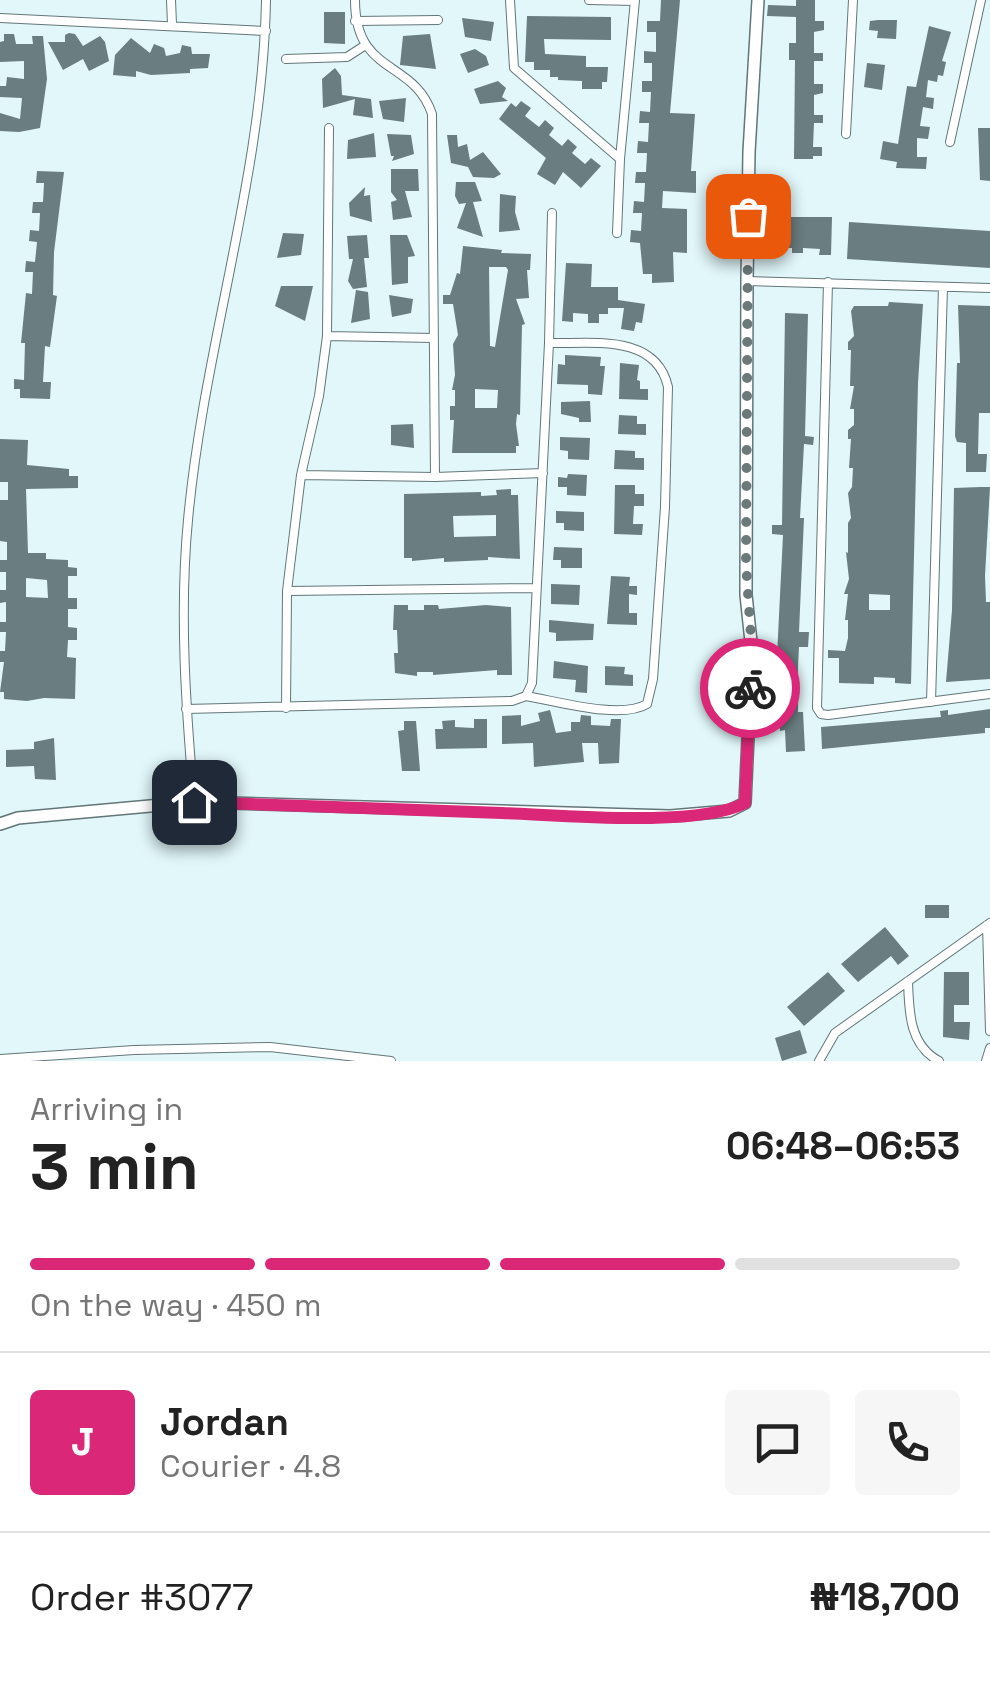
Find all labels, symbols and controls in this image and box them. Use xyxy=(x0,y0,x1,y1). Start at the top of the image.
pin xyxy=(706,174,791,259)
icon: bag xyxy=(721,189,776,244)
courier xyxy=(700,638,800,738)
icon: bike xyxy=(723,661,778,716)
pin xyxy=(152,760,237,845)
icon: home xyxy=(167,775,222,830)
text: Arriving in xyxy=(30,1089,183,1129)
text: 06:48–06:53 xyxy=(726,1122,960,1170)
text: 3 min xyxy=(30,1125,199,1208)
text: On the way · 450 m xyxy=(30,1285,322,1325)
button: chat xyxy=(725,1390,830,1495)
button: phone xyxy=(855,1390,960,1495)
text: Jordan xyxy=(160,1398,289,1446)
text: J xyxy=(71,1418,94,1466)
text: Courier · 4.8 xyxy=(160,1446,341,1486)
text: Order #3077 xyxy=(30,1573,253,1621)
text: ₦18,700 xyxy=(809,1573,960,1621)

